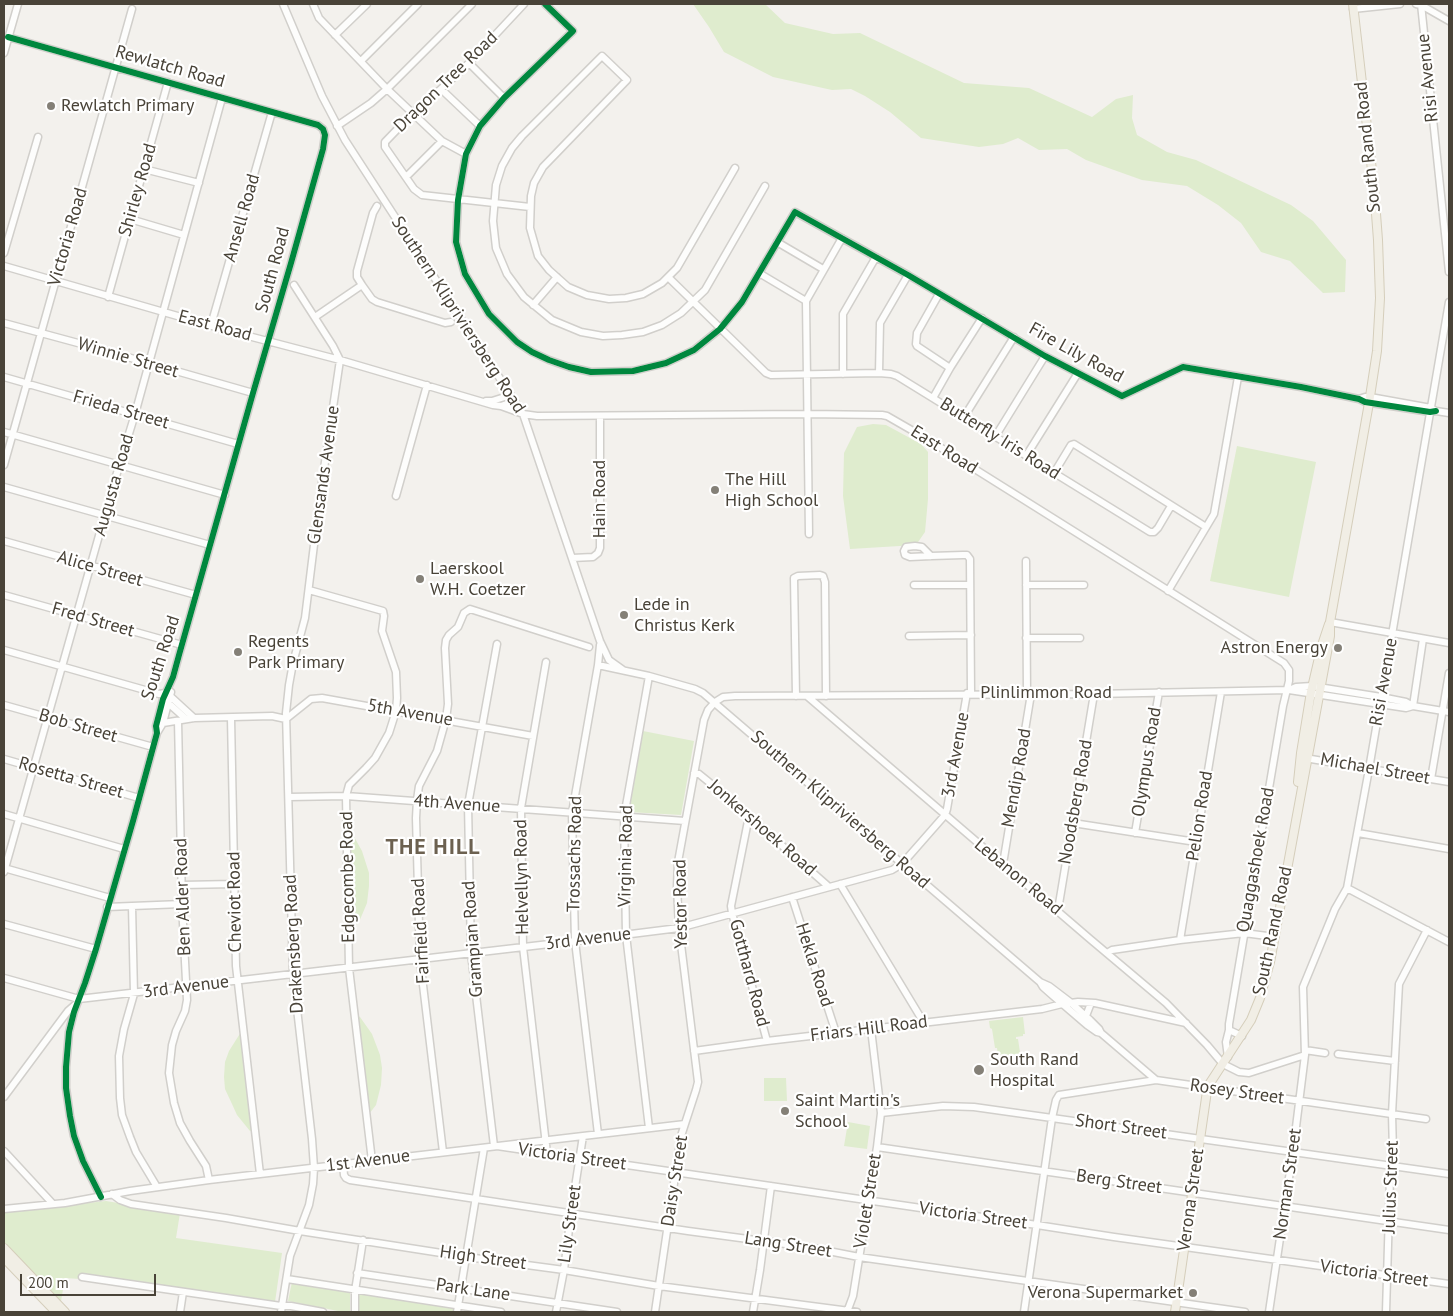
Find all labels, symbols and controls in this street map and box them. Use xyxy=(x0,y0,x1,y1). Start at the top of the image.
street label: Dragon Tree Road xyxy=(390,27,502,137)
street label: Risi Avenue xyxy=(1413,33,1443,123)
street label: Rewlatch Road xyxy=(113,41,227,93)
street label: South Rand Road xyxy=(1350,80,1386,214)
place label: Rewlatch Primary xyxy=(61,95,194,117)
marker: Rewlatch Primary xyxy=(45,100,57,112)
street label: Shirley Road xyxy=(114,141,162,239)
street label: Ansell Road xyxy=(219,172,265,264)
street label: Victoria Road xyxy=(44,185,92,289)
street label: Southern Klipriviersberg Road xyxy=(386,212,530,418)
street label: South Road xyxy=(251,225,295,315)
street label: East Road xyxy=(176,306,254,346)
street label: Fire Lily Road xyxy=(1025,318,1127,388)
street label: Winnie Street xyxy=(75,333,181,383)
street label: Frieda Street xyxy=(71,386,171,434)
street label: Butterfly Iris Road xyxy=(936,393,1064,485)
street label: Glensands Avenue xyxy=(304,404,344,546)
street label: East Road xyxy=(906,421,982,479)
street label: Augusta Road xyxy=(89,431,139,539)
street label: Hain Road xyxy=(589,460,611,538)
place label: The Hill High School xyxy=(725,469,818,512)
marker: The Hill High School xyxy=(709,484,721,496)
street label: Alice Street xyxy=(55,546,145,592)
place label: Laerskool W.H. Coetzer xyxy=(430,558,526,600)
marker: Laerskool W.H. Coetzer xyxy=(414,573,426,585)
place label: Lede in Christus Kerk xyxy=(634,594,735,636)
street label: Fred Street xyxy=(49,598,137,642)
marker: Lede in Christus Kerk xyxy=(618,609,630,621)
street label: South Road xyxy=(137,613,185,703)
place label: Regents Park Primary xyxy=(248,631,344,674)
street label: Risi Avenue xyxy=(1366,636,1402,728)
place label: Astron Energy xyxy=(1221,637,1328,659)
marker: Astron Energy xyxy=(1332,642,1344,654)
marker: Regents Park Primary xyxy=(232,646,244,658)
street label: Plinlimmon Road xyxy=(980,682,1112,704)
street label: 5th Avenue xyxy=(365,695,455,731)
street label: Bob Street xyxy=(36,705,120,747)
street label: Olympus Road xyxy=(1128,706,1166,818)
street label: 3rd Avenue xyxy=(938,710,974,800)
street label: Southern Klipriviersberg Road xyxy=(746,726,934,894)
street label: Mendip Road xyxy=(998,727,1036,829)
street label: Noodsberg Road xyxy=(1054,738,1098,866)
street label: Michael Street xyxy=(1318,749,1432,789)
street label: Rosetta Street xyxy=(16,753,126,803)
street label: Pelion Road xyxy=(1182,769,1218,863)
street label: Jonkershoek Road xyxy=(704,775,820,881)
street label: Quaggashoek Road xyxy=(1233,786,1279,934)
street label: 4th Avenue xyxy=(413,790,501,818)
street label: Trossachs Road xyxy=(563,796,587,912)
street label: Virginia Road xyxy=(614,805,638,907)
street label: Edgecombe Road xyxy=(336,811,360,943)
street label: Helvellyn Road xyxy=(510,819,534,935)
street label: Lebanon Road xyxy=(970,834,1066,920)
district label: THE HILL xyxy=(384,835,482,861)
street label: Ben Alder Road xyxy=(170,838,196,956)
street label: Cheviot Road xyxy=(223,851,247,953)
street label: Yestor Road xyxy=(669,859,693,949)
street label: South Rand Road xyxy=(1249,864,1297,998)
street label: Drakensberg Road xyxy=(280,874,308,1014)
street label: Fairfield Road xyxy=(407,878,435,984)
street label: Grampian Road xyxy=(458,880,488,998)
street label: Gotthard Road xyxy=(724,917,774,1029)
street label: Hekla Road xyxy=(790,920,838,1010)
street label: 3rd Avenue xyxy=(544,923,632,955)
street label: 3rd Avenue xyxy=(142,971,230,1003)
street label: Friars Hill Road xyxy=(809,1011,929,1047)
place label: South Rand Hospital xyxy=(990,1049,1079,1092)
marker: South Rand Hospital xyxy=(972,1063,986,1077)
street label: Rosey Street xyxy=(1188,1075,1286,1109)
place label: Saint Martin's School xyxy=(795,1090,900,1132)
marker: Saint Martin's School xyxy=(779,1105,791,1117)
street label: Short Street xyxy=(1074,1110,1168,1144)
street label: Norman Street xyxy=(1270,1127,1306,1241)
street label: Daisy Street xyxy=(657,1134,693,1228)
street label: Victoria Street xyxy=(516,1139,628,1175)
street label: Julius Street xyxy=(1379,1140,1403,1234)
street label: 1st Avenue xyxy=(325,1145,411,1177)
street label: Verona Street xyxy=(1173,1147,1209,1253)
street label: Violet Street xyxy=(850,1152,886,1250)
street label: Berg Street xyxy=(1075,1165,1163,1199)
street label: Lily Street xyxy=(554,1184,586,1264)
street label: Victoria Street xyxy=(917,1198,1029,1234)
street label: Lang Street xyxy=(743,1227,833,1263)
street label: High Street xyxy=(438,1241,528,1275)
street label: Victoria Street xyxy=(1318,1256,1430,1292)
scale bar xyxy=(22,1264,159,1296)
text: 200 m xyxy=(28,1273,69,1292)
street label: Park Lane xyxy=(434,1274,512,1306)
place label: Verona Supermarket xyxy=(1028,1282,1183,1304)
marker: Verona Supermarket xyxy=(1187,1287,1199,1299)

